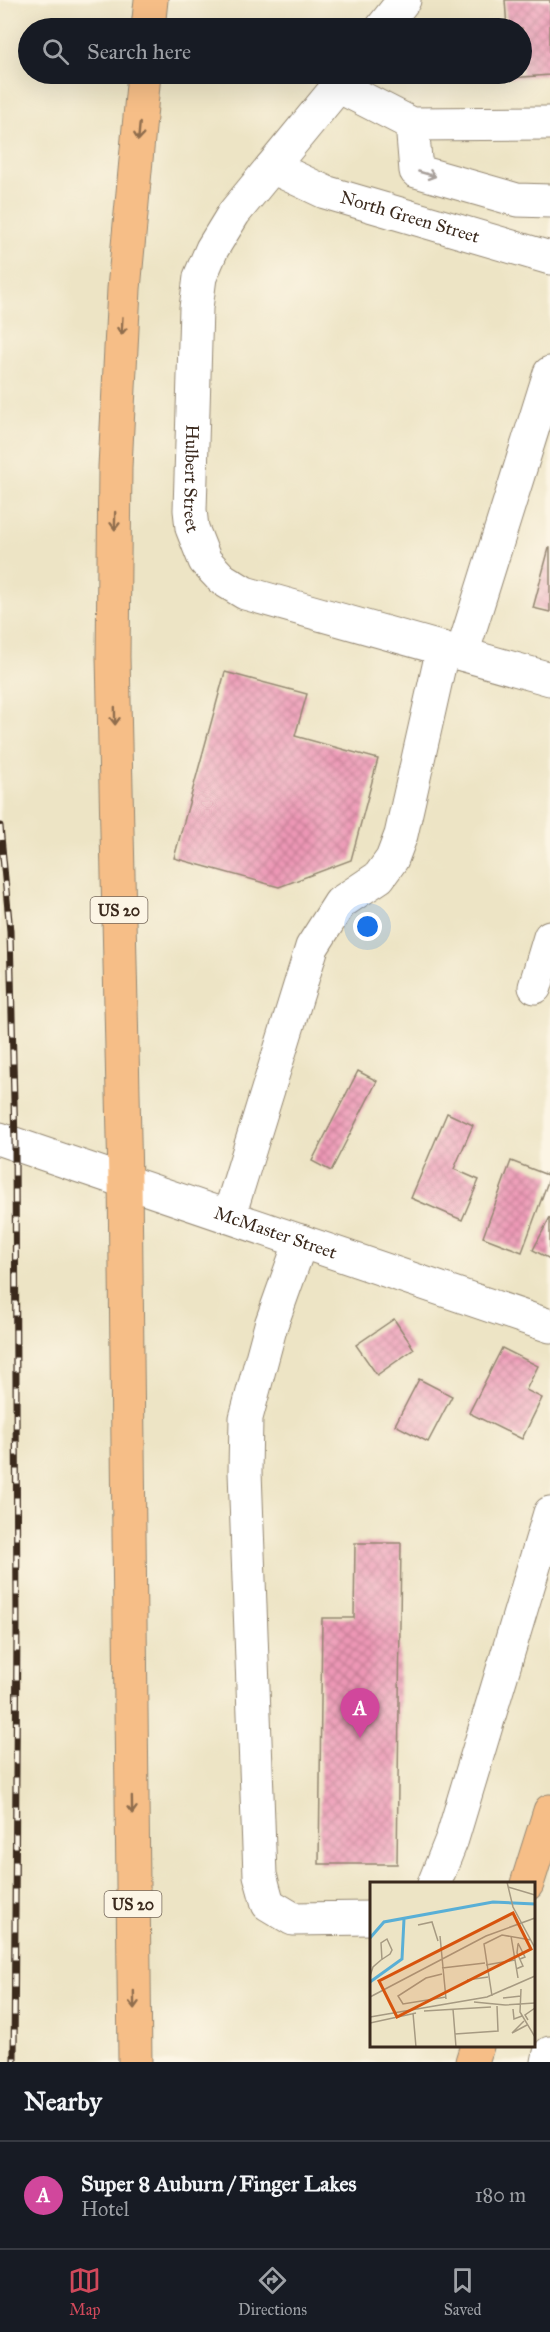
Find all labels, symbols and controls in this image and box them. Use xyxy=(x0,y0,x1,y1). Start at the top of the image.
search box xyxy=(18,18,532,84)
icon: search xyxy=(39,35,72,68)
text: Search here xyxy=(87,38,191,65)
one-way arrow xyxy=(133,121,144,141)
one-way arrow xyxy=(417,169,436,180)
street label: North Green Street xyxy=(337,186,483,248)
one-way arrow xyxy=(117,316,128,336)
street label: Hulbert Street xyxy=(179,424,204,536)
one-way arrow xyxy=(109,510,121,530)
one-way arrow xyxy=(109,705,120,725)
road number: US 20 xyxy=(90,897,148,923)
your location xyxy=(353,912,382,941)
street label: McMaster Street xyxy=(211,1202,340,1264)
pin: A xyxy=(340,1688,380,1738)
one-way arrow xyxy=(126,1795,138,1815)
inset map xyxy=(370,1882,535,2047)
road number: US 20 xyxy=(104,1891,162,1917)
one-way arrow xyxy=(129,1990,140,2010)
text: Nearby xyxy=(24,2085,102,2117)
text: Super 8 Auburn / Finger Lakes xyxy=(81,2170,357,2197)
text: A xyxy=(37,2183,50,2207)
text: 180 m xyxy=(475,2183,526,2207)
text: Hotel xyxy=(81,2197,129,2221)
tab: Map xyxy=(68,2264,101,2319)
tab: Directions xyxy=(238,2264,307,2319)
tab: Saved xyxy=(444,2264,482,2319)

